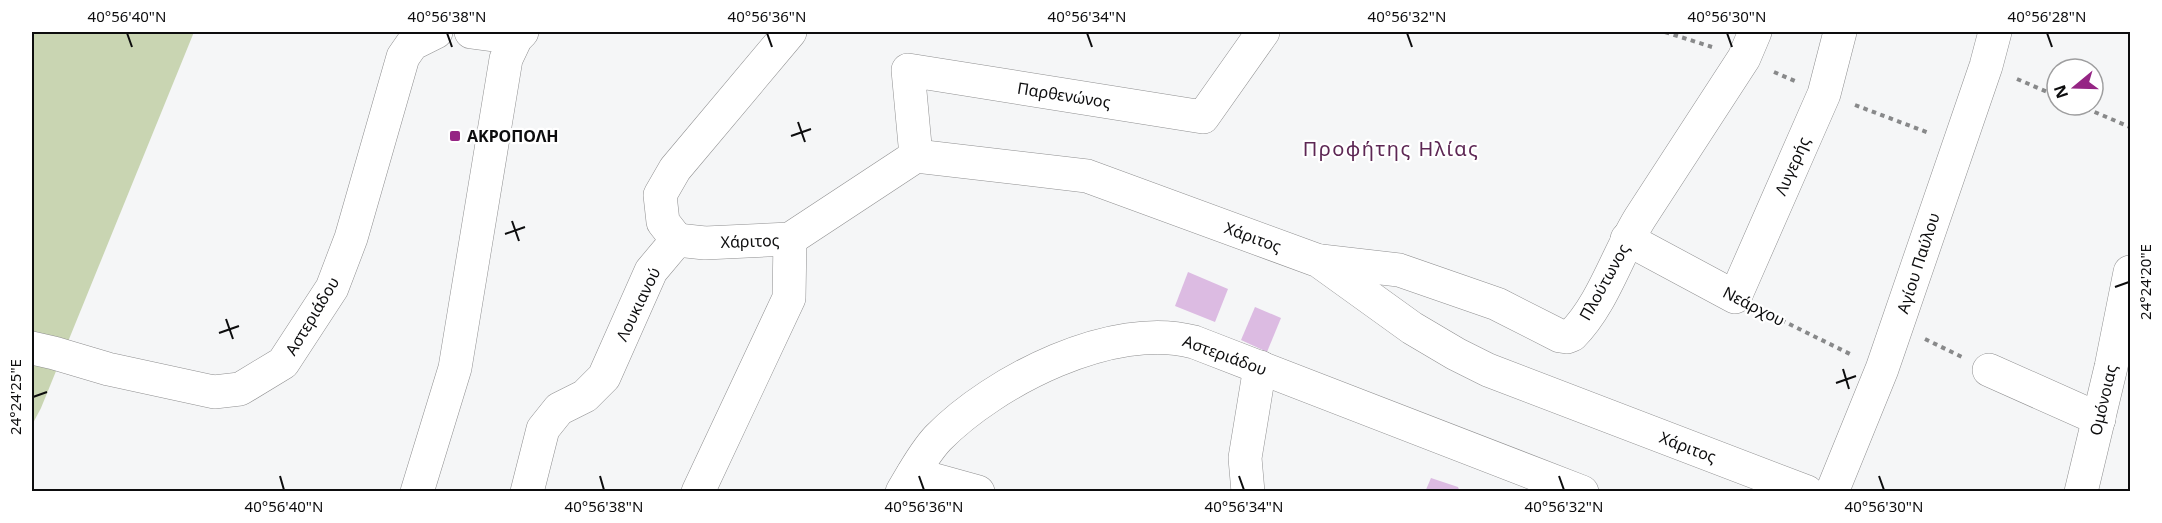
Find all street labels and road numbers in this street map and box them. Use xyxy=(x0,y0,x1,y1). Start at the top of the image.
street label: Παρθενώνος xyxy=(1016,77,1112,113)
street label: Λυγερής xyxy=(1769,133,1815,199)
street label: Αγίου Παύλου xyxy=(1891,210,1945,316)
street label: Χάριτος xyxy=(1222,217,1285,257)
street label: Χάριτος xyxy=(720,229,780,253)
street label: Πλούτωνος xyxy=(1574,240,1634,324)
street label: Λουκιανού xyxy=(611,263,665,345)
street label: Αστεριάδου xyxy=(280,273,344,359)
street label: Νεάρχου xyxy=(1719,281,1789,331)
street label: Αστεριάδου xyxy=(1180,330,1270,380)
street label: Ομόνοιας xyxy=(2084,362,2122,438)
street label: Χάριτος xyxy=(1657,426,1720,468)

